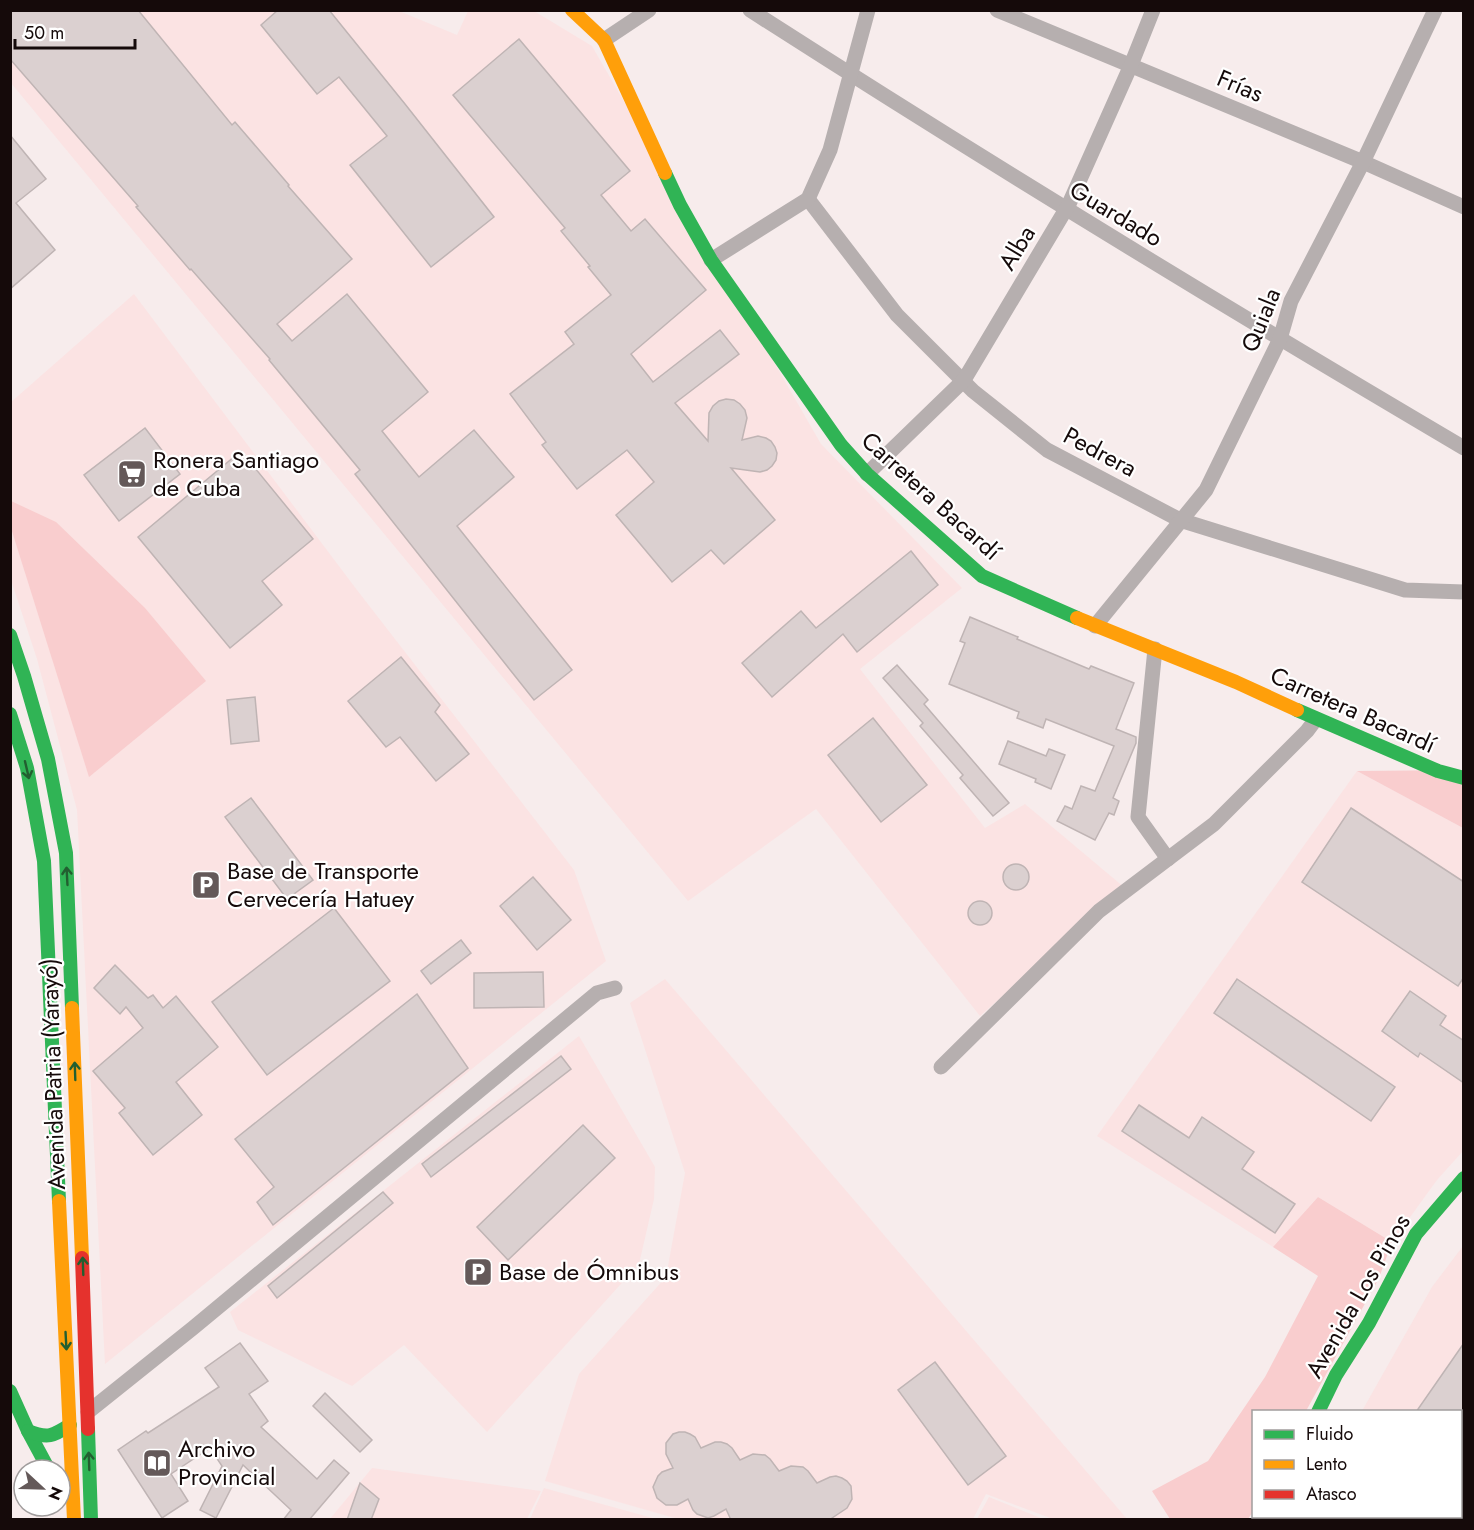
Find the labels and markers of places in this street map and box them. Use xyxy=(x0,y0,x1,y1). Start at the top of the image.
place label: Ronera Santiago de Cuba xyxy=(153,442,319,505)
supermarket icon: Ronera Santiago de Cuba xyxy=(116,458,148,490)
place label: Base de Transporte Cervecería Hatuey xyxy=(227,853,419,916)
parking icon: Base de Transporte Cervecería Hatuey xyxy=(190,869,222,901)
place label: Base de Ómnibus xyxy=(499,1254,679,1289)
parking icon: Base de Ómnibus xyxy=(462,1256,494,1288)
place label: Archivo Provincial xyxy=(178,1431,275,1494)
library icon: Archivo Provincial xyxy=(141,1447,173,1479)

